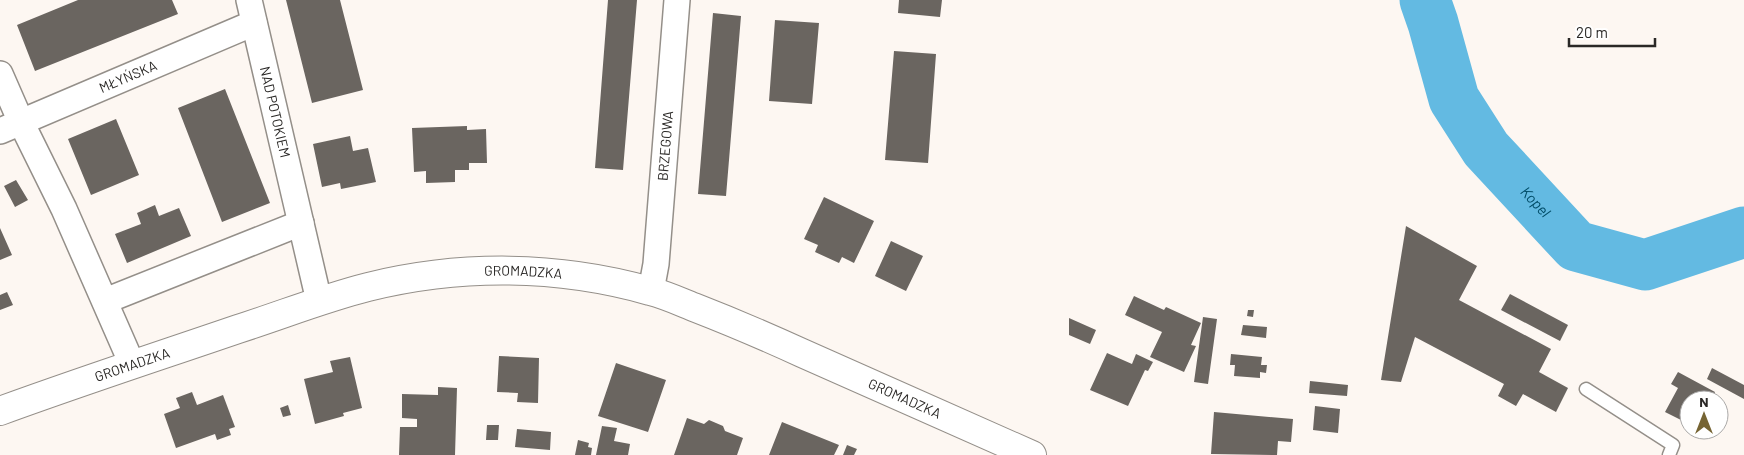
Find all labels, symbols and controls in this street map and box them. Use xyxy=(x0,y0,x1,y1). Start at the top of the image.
scale bar xyxy=(1569,15,1655,47)
text: 20 m xyxy=(1576,23,1608,41)
street label: MŁYŃSKA xyxy=(96,56,160,96)
street label: NAD POTOKIEM xyxy=(257,65,294,159)
street label: BRZEGOWA xyxy=(654,110,676,181)
water label: Kopel xyxy=(1517,182,1555,221)
street label: GROMADZKA xyxy=(484,262,564,282)
street label: GROMADZKA xyxy=(92,344,172,385)
street label: GROMADZKA xyxy=(866,374,944,422)
north arrow xyxy=(1679,390,1729,440)
text: N xyxy=(1699,393,1709,410)

